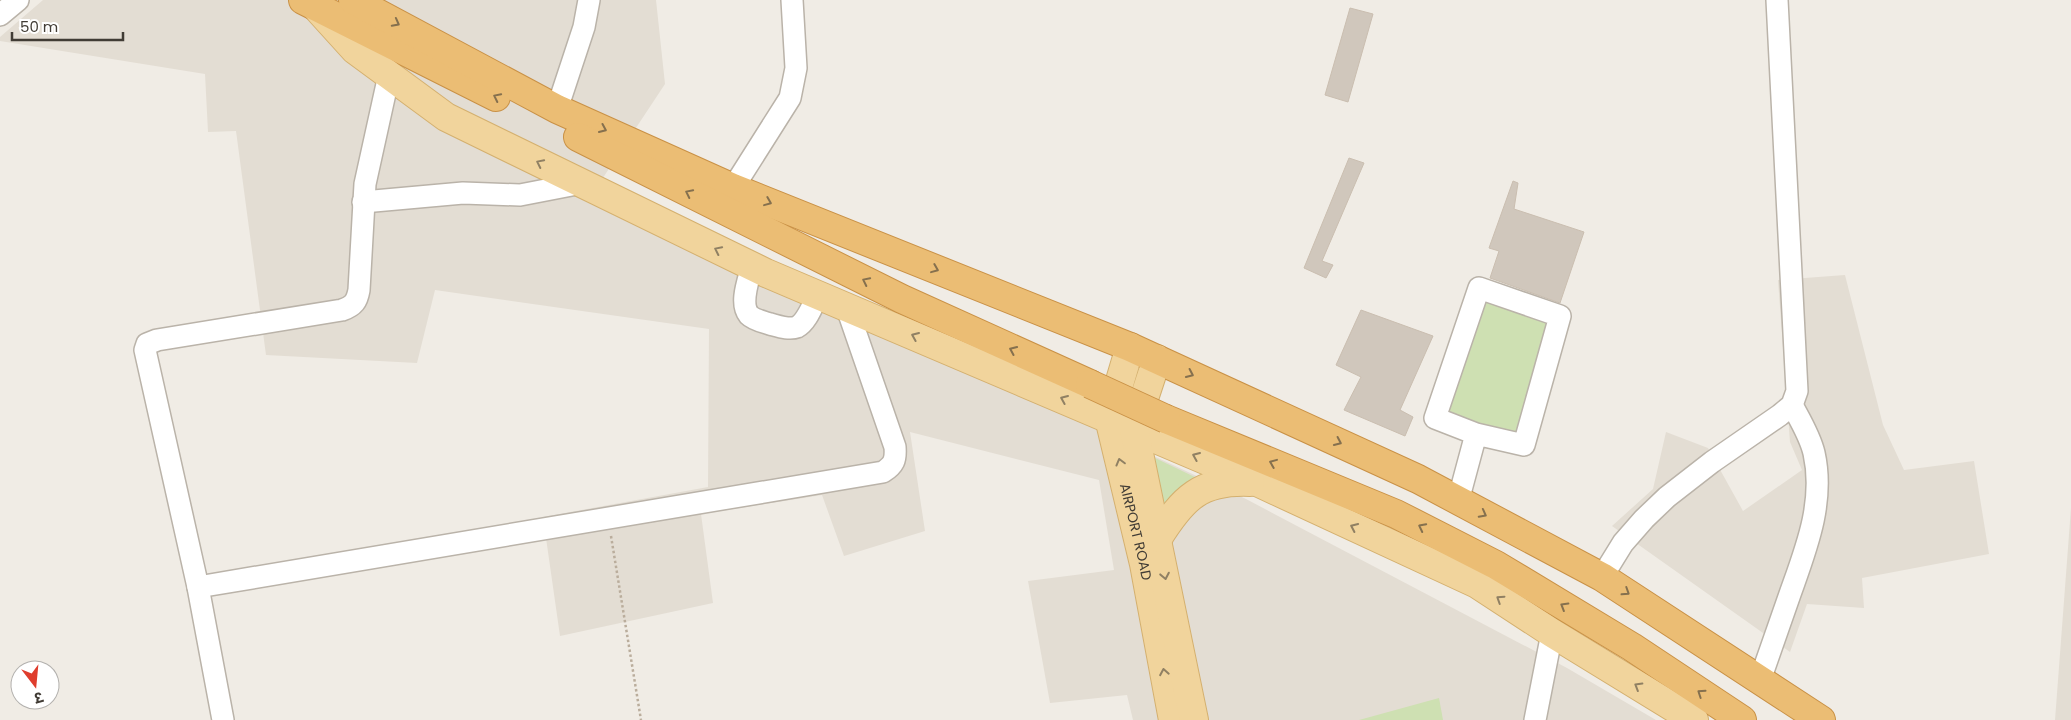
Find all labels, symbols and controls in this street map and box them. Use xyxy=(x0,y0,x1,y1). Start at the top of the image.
scale bar xyxy=(12,10,124,42)
text: 50 m xyxy=(20,16,58,37)
one-way arrow xyxy=(391,17,400,27)
one-way arrow xyxy=(493,93,502,103)
one-way arrow xyxy=(598,123,607,134)
one-way arrow xyxy=(537,159,546,169)
one-way arrow xyxy=(685,189,694,199)
one-way arrow xyxy=(763,196,771,206)
one-way arrow xyxy=(714,245,723,256)
one-way arrow xyxy=(930,262,939,273)
one-way arrow xyxy=(862,277,871,287)
one-way arrow xyxy=(911,332,920,342)
one-way arrow xyxy=(1009,345,1018,356)
one-way arrow xyxy=(1185,368,1194,379)
one-way arrow xyxy=(1060,395,1069,406)
one-way arrow xyxy=(1333,436,1342,447)
one-way arrow xyxy=(1192,451,1201,462)
one-way arrow xyxy=(1115,457,1126,466)
one-way arrow xyxy=(1269,459,1278,469)
street label: AIRPORT ROAD xyxy=(1115,481,1157,582)
one-way arrow xyxy=(1478,508,1487,518)
one-way arrow xyxy=(1418,523,1427,533)
one-way arrow xyxy=(1351,524,1360,534)
one-way arrow xyxy=(1160,572,1170,580)
one-way arrow xyxy=(1620,586,1629,596)
one-way arrow xyxy=(1496,596,1505,606)
one-way arrow xyxy=(1561,603,1570,613)
north arrow xyxy=(10,660,60,710)
one-way arrow xyxy=(1160,668,1170,676)
one-way arrow xyxy=(1634,682,1643,692)
text: उ xyxy=(31,687,46,708)
one-way arrow xyxy=(1698,690,1707,699)

